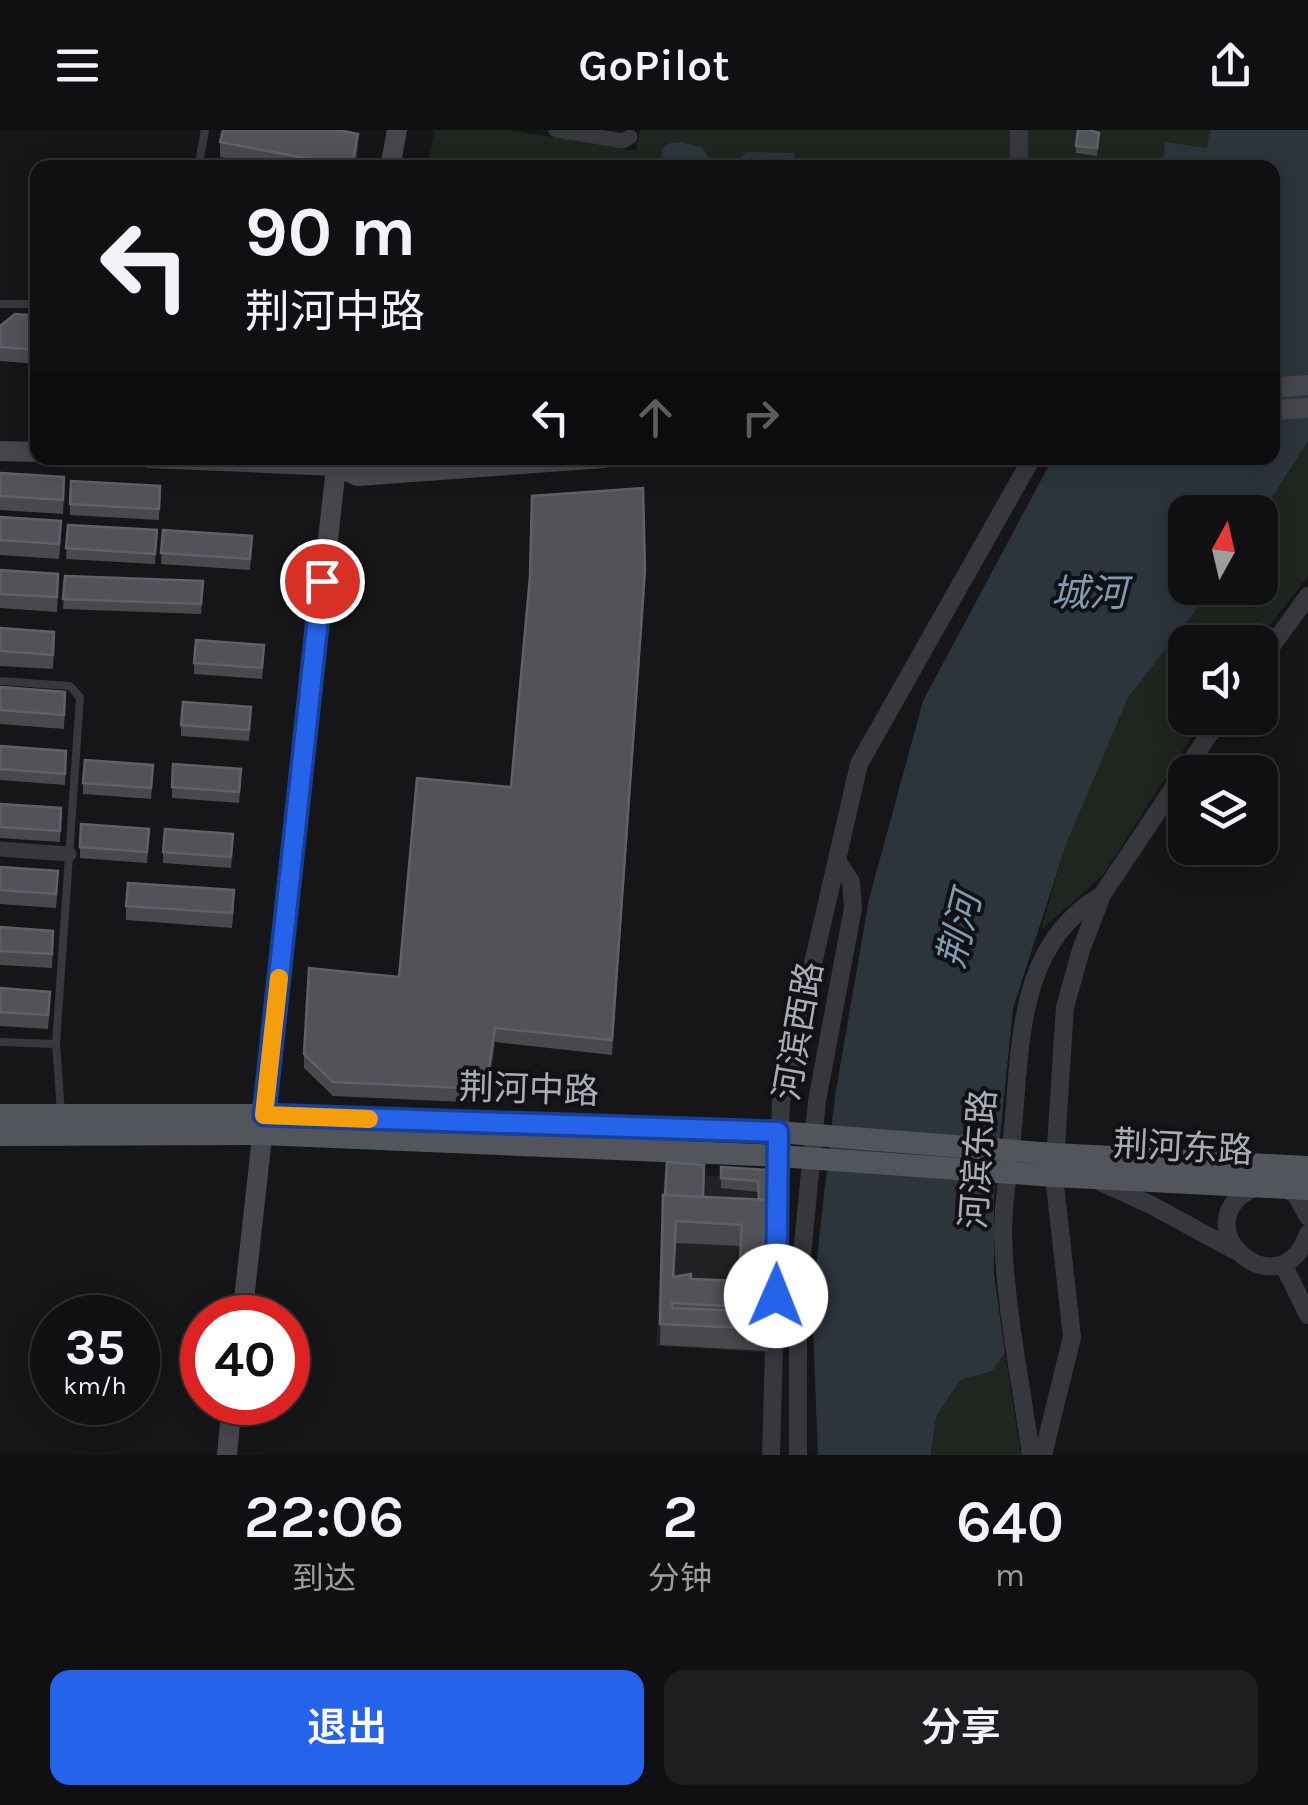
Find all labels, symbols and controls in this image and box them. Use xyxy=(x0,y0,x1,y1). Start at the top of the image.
icon: menu xyxy=(50,38,105,93)
icon: share xyxy=(1203,38,1258,93)
text: GoPilot xyxy=(578,39,730,91)
text: 90 m xyxy=(245,191,416,273)
icon: left xyxy=(80,200,210,330)
text: 荆河中路 xyxy=(245,286,425,338)
icon: left xyxy=(523,390,578,445)
icon: ahead xyxy=(628,390,683,445)
icon: right xyxy=(733,390,788,445)
north arrow xyxy=(1168,495,1278,605)
map controls xyxy=(1168,495,1278,865)
pin xyxy=(280,539,365,624)
icon: arrive xyxy=(295,554,350,609)
water label: 城河 xyxy=(1051,571,1134,616)
button: sound xyxy=(1168,625,1278,735)
button: layers xyxy=(1168,755,1278,865)
water label: 荆河 xyxy=(928,881,992,972)
street label: 河滨西路 xyxy=(766,959,831,1104)
street label: 荆河中路 xyxy=(458,1067,600,1112)
street label: 河滨东路 xyxy=(953,1088,1004,1230)
street label: 荆河东路 xyxy=(1112,1123,1254,1172)
position arrow xyxy=(724,1244,828,1348)
speed limit sign: 40 xyxy=(180,1295,310,1425)
text: 35 xyxy=(65,1318,125,1377)
text: km/h xyxy=(63,1371,127,1400)
text: 22:06 xyxy=(244,1482,404,1552)
text: 2 xyxy=(662,1482,698,1552)
text: 640 xyxy=(956,1487,1064,1557)
text: m xyxy=(995,1557,1025,1594)
text: 到达 xyxy=(292,1560,356,1597)
text: 分钟 xyxy=(648,1560,712,1597)
button: 退出 xyxy=(50,1670,644,1785)
button: 分享 xyxy=(664,1670,1258,1785)

